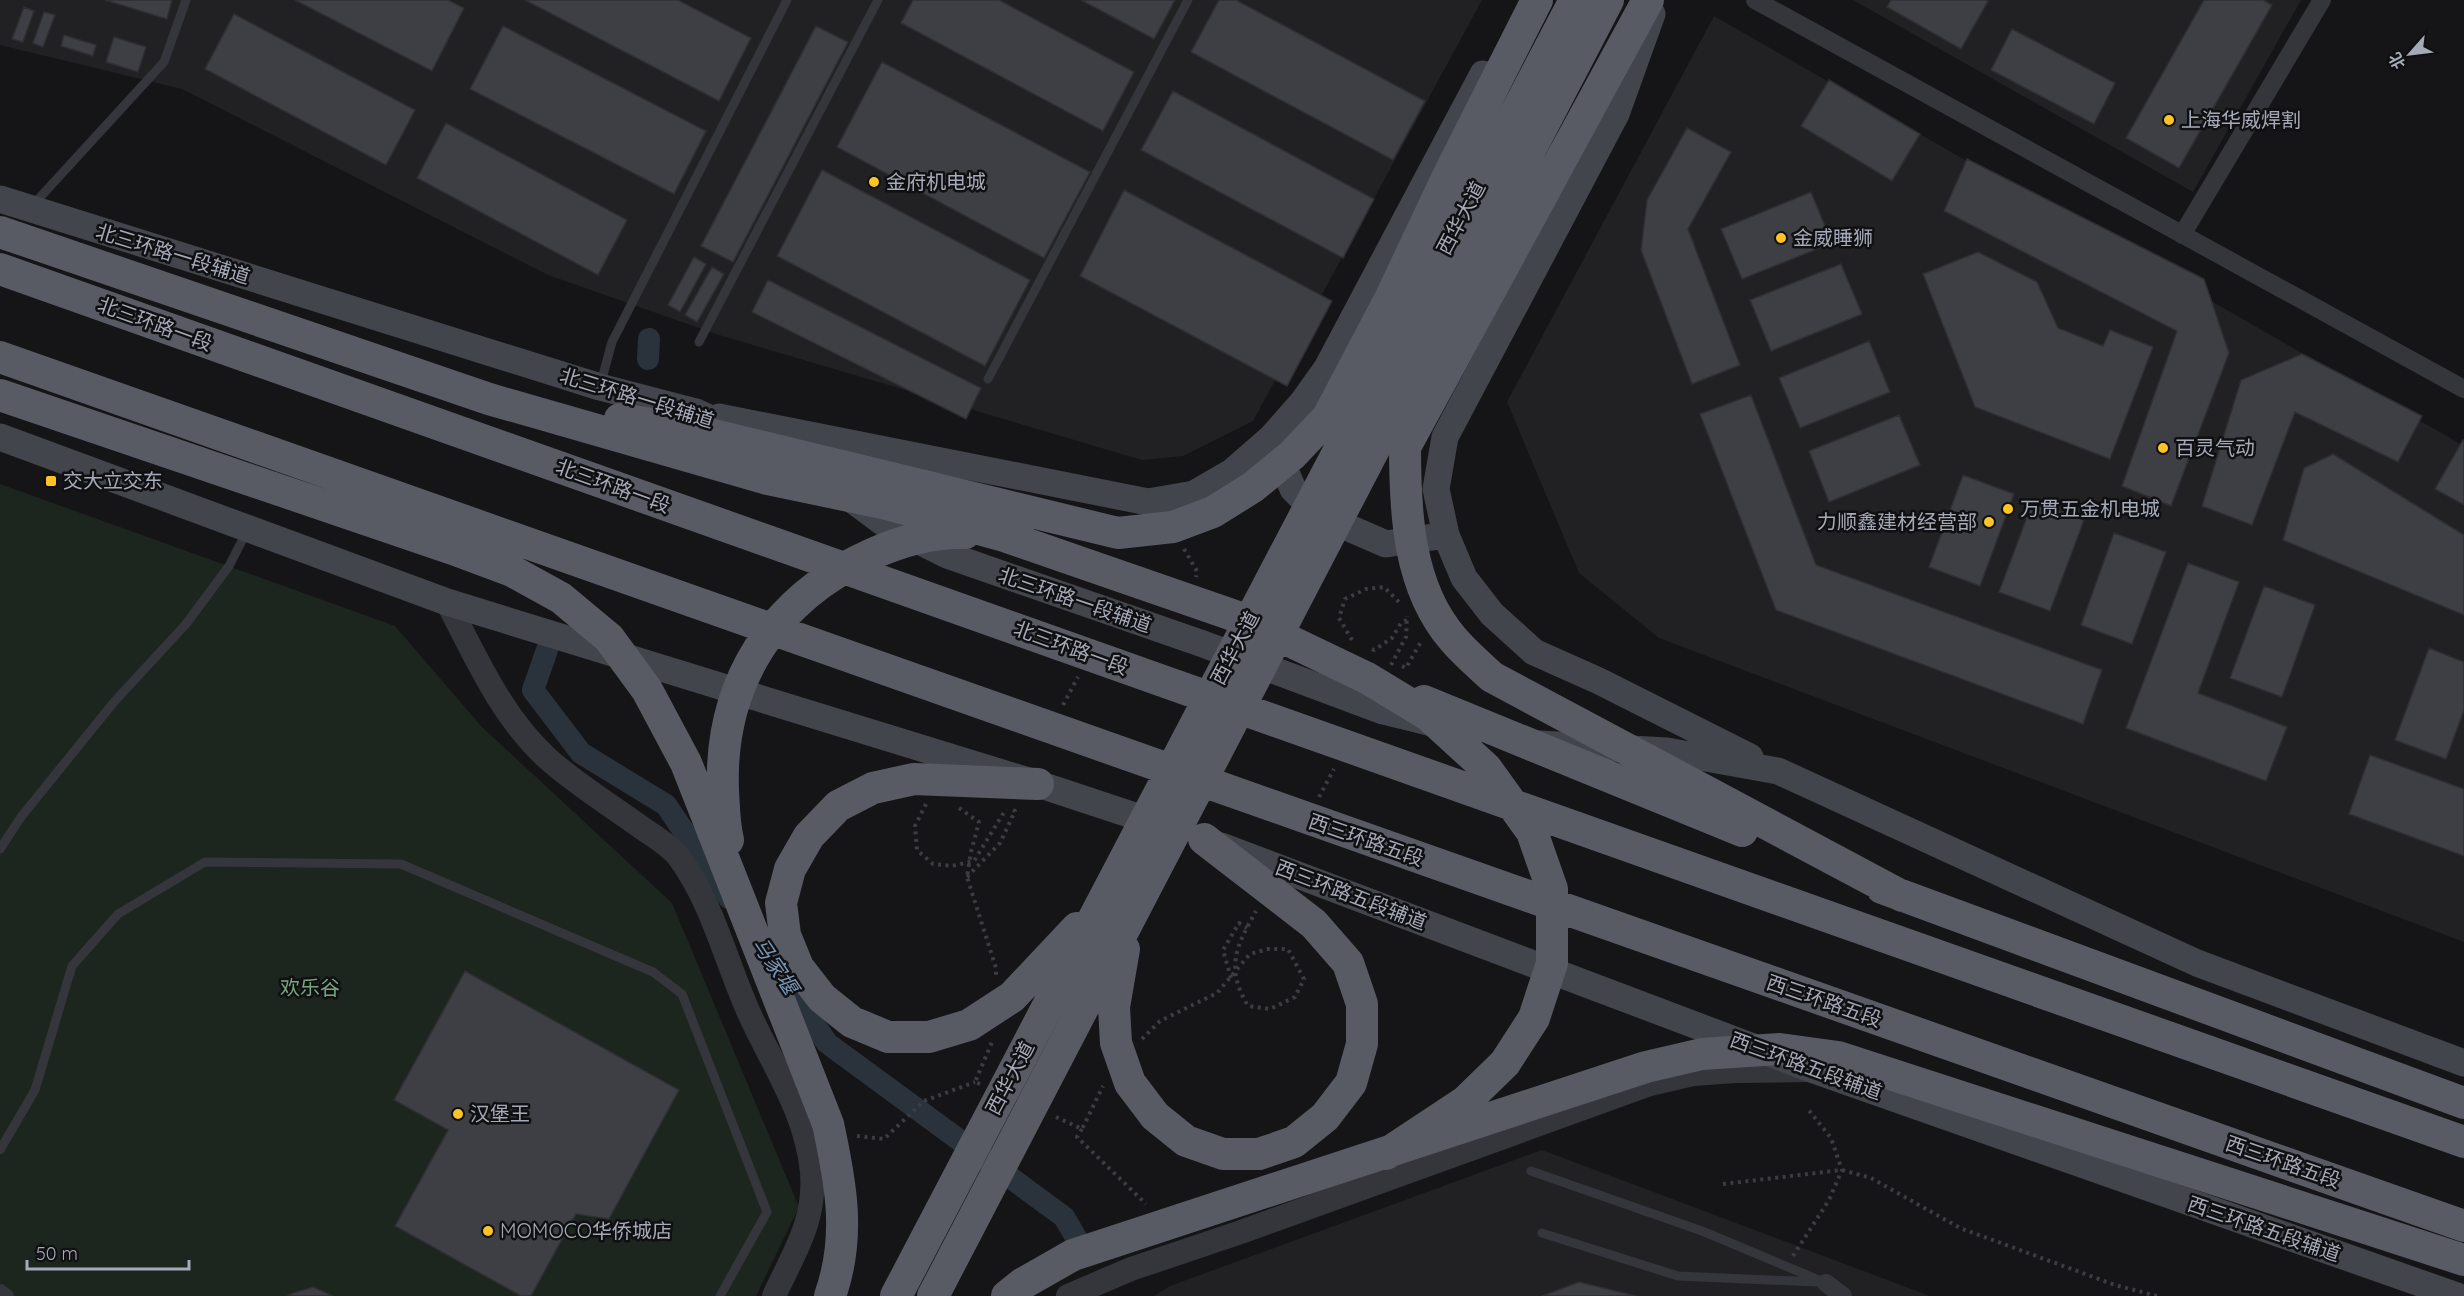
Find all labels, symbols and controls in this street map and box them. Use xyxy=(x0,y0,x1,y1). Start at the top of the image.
north arrow xyxy=(2380,24,2440,84)
text: 北 xyxy=(2384,49,2409,73)
place label: 上海华威焊割 xyxy=(2181,107,2301,132)
marker: 上海华威焊割 xyxy=(2162,113,2176,127)
place label: 金府机电城 xyxy=(886,169,986,194)
marker: 金府机电城 xyxy=(867,175,881,189)
street label: 西华大道 xyxy=(1431,177,1490,259)
street label: 北三环路一段辅道 xyxy=(93,218,253,289)
place label: 金威睡狮 xyxy=(1793,225,1873,250)
marker: 金威睡狮 xyxy=(1774,231,1788,245)
street label: 北三环路一段 xyxy=(95,291,216,356)
street label: 北三环路一段辅道 xyxy=(557,362,717,433)
place label: 百灵气动 xyxy=(2175,435,2255,460)
marker: 百灵气动 xyxy=(2156,441,2170,455)
street label: 北三环路一段 xyxy=(553,453,674,518)
place label: 交大立交东 xyxy=(63,468,163,493)
marker: 交大立交东 xyxy=(44,474,58,488)
place label: 万贯五金机电城 xyxy=(2020,496,2160,521)
marker: 万贯五金机电城 xyxy=(2001,502,2015,516)
place label: 力顺鑫建材经营部 xyxy=(1817,509,1977,534)
marker: 力顺鑫建材经营部 xyxy=(1982,515,1996,529)
street label: 北三环路一段辅道 xyxy=(995,562,1155,637)
street label: 西华大道 xyxy=(1205,607,1264,689)
street label: 北三环路一段 xyxy=(1011,615,1132,680)
street label: 西三环路五段 xyxy=(1305,808,1427,871)
street label: 西三环路五段辅道 xyxy=(1272,854,1430,935)
water label: 马家堰 xyxy=(747,932,806,1001)
street label: 西三环路五段 xyxy=(1763,969,1885,1032)
park label: 欢乐谷 xyxy=(280,975,340,1000)
street label: 西三环路五段辅道 xyxy=(1727,1026,1886,1105)
street label: 西华大道 xyxy=(980,1037,1039,1119)
place label: 汉堡王 xyxy=(470,1101,530,1126)
marker: 汉堡王 xyxy=(451,1107,465,1121)
street label: 西三环路五段 xyxy=(2222,1130,2344,1193)
street label: 西三环路五段辅道 xyxy=(2184,1191,2344,1266)
place label: MOMOCO华侨城店 xyxy=(500,1218,672,1243)
marker: MOMOCO华侨城店 xyxy=(481,1224,495,1238)
scale bar xyxy=(27,1233,189,1271)
text: 50 m xyxy=(36,1242,78,1265)

